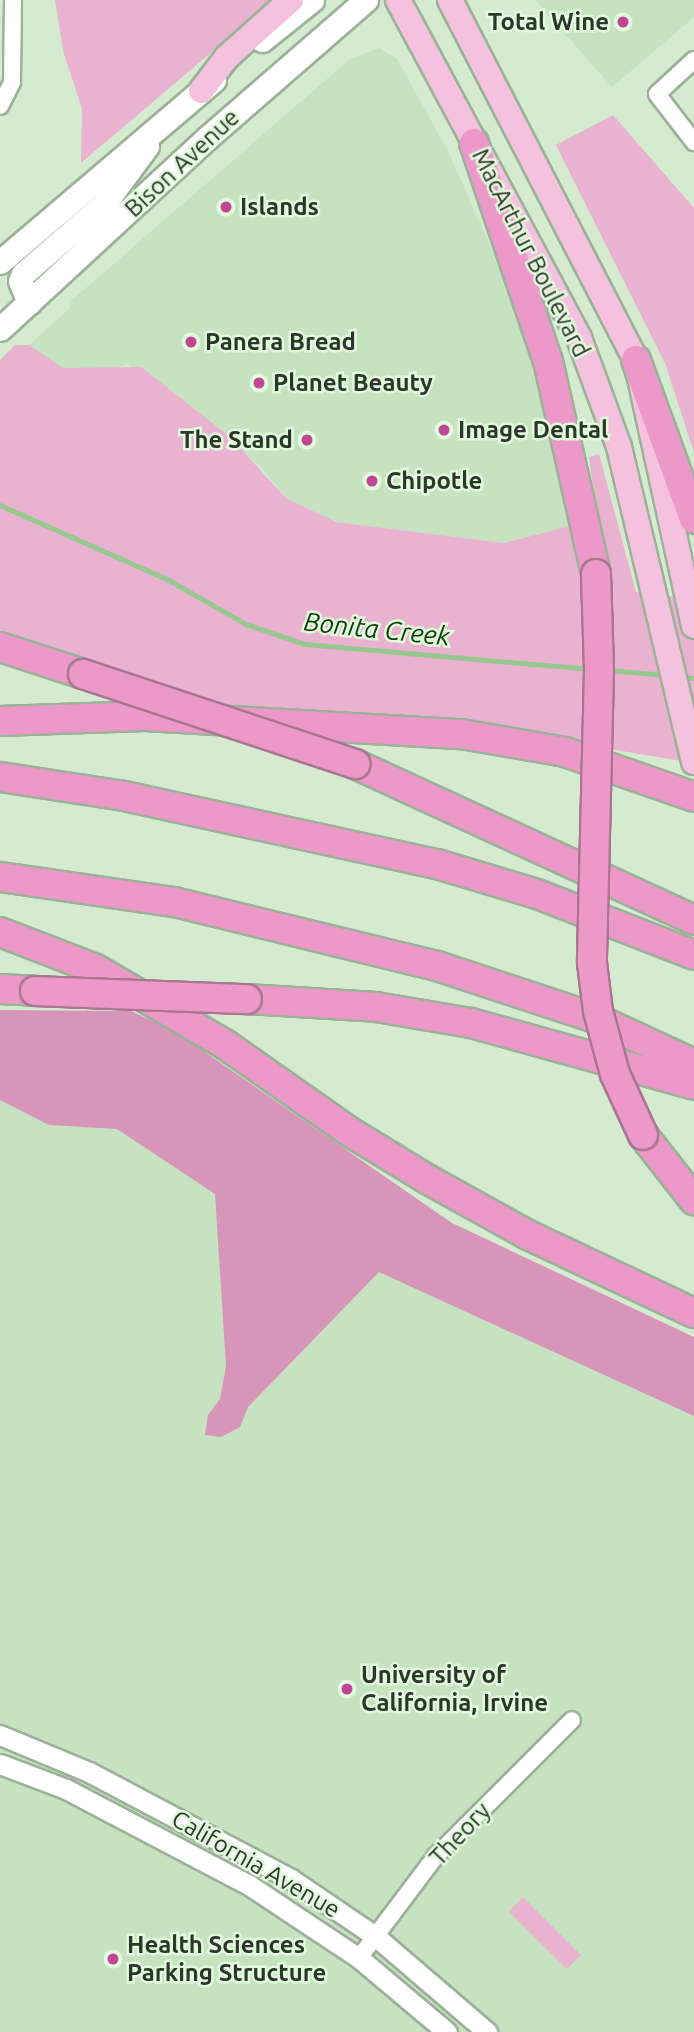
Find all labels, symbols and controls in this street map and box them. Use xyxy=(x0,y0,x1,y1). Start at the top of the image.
place label: Total Wine xyxy=(488,8,609,36)
marker: Total Wine xyxy=(615,14,631,30)
street label: Bison Avenue xyxy=(119,103,245,223)
street label: MacArthur Boulevard xyxy=(466,144,596,362)
place label: Islands xyxy=(240,193,319,221)
marker: Islands xyxy=(218,199,234,215)
place label: Panera Bread xyxy=(205,328,356,356)
marker: Panera Bread xyxy=(183,334,199,350)
place label: Planet Beauty xyxy=(273,369,433,397)
marker: Planet Beauty xyxy=(251,375,267,391)
place label: Image Dental xyxy=(458,416,608,444)
marker: Image Dental xyxy=(436,422,452,438)
place label: The Stand xyxy=(180,426,293,454)
marker: The Stand xyxy=(299,432,315,448)
place label: Chipotle xyxy=(386,467,482,495)
marker: Chipotle xyxy=(364,473,380,489)
water label: Bonita Creek xyxy=(302,606,452,652)
place label: University of California, Irvine xyxy=(361,1661,548,1717)
marker: University of California, Irvine xyxy=(339,1681,355,1697)
street label: Theory xyxy=(424,1797,496,1871)
street label: California Avenue xyxy=(167,1804,345,1924)
place label: Health Sciences Parking Structure xyxy=(127,1931,326,1987)
marker: Health Sciences Parking Structure xyxy=(105,1951,121,1967)

